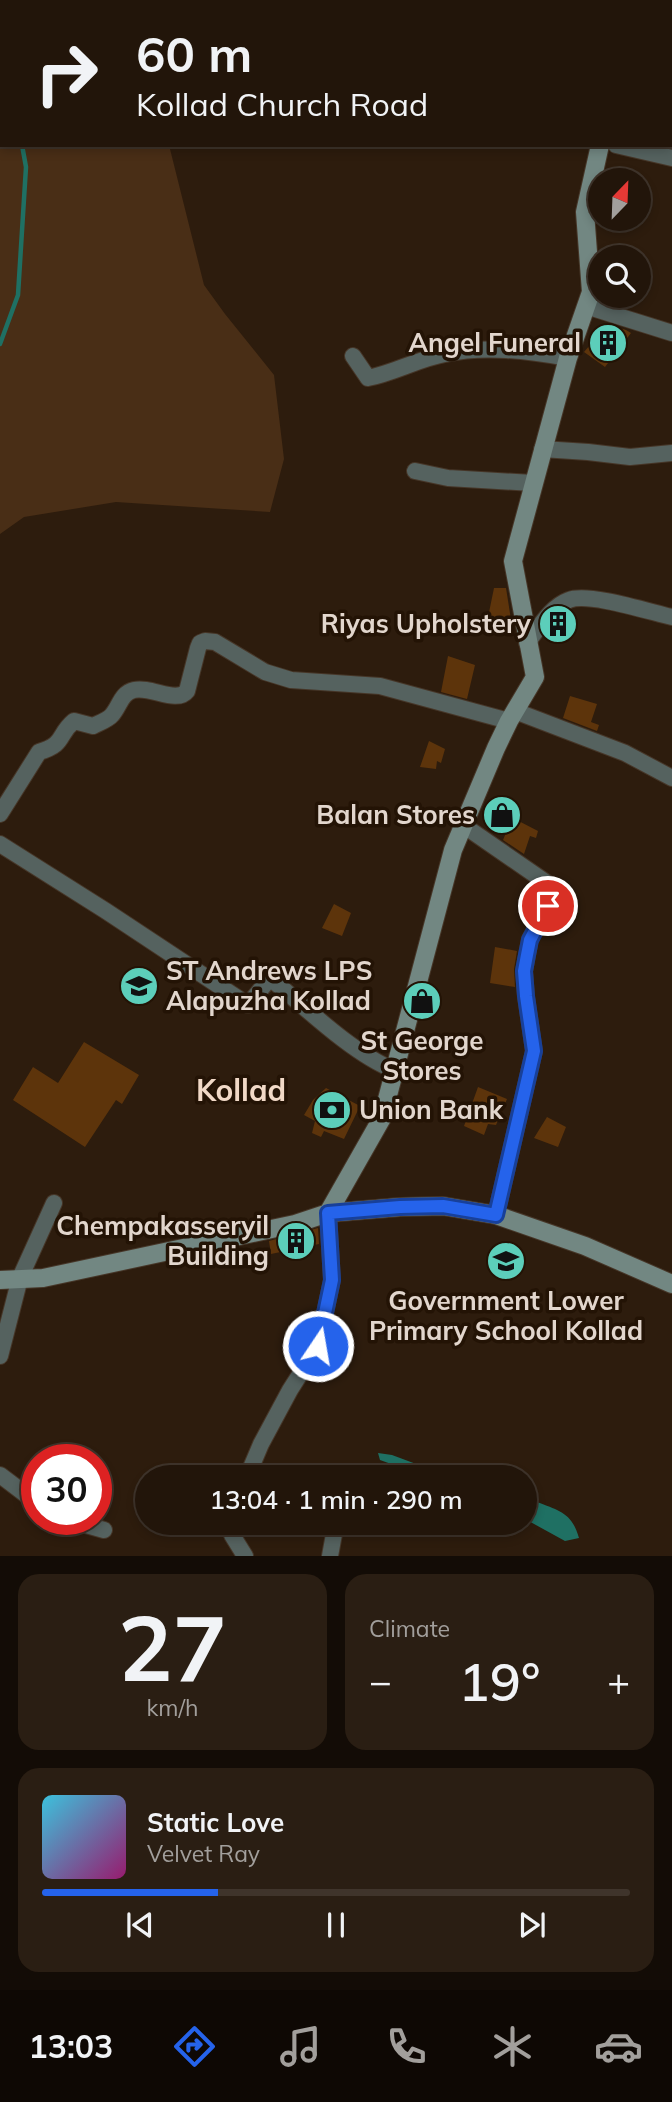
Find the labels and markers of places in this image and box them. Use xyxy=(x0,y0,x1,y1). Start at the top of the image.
building icon: Angel Funeral xyxy=(587,322,629,364)
place label: Angel Funeral xyxy=(409,326,581,359)
building icon: Riyas Upholstery xyxy=(537,603,579,645)
place label: Riyas Upholstery xyxy=(321,607,532,640)
shop icon: Balan Stores xyxy=(481,794,523,836)
place label: Balan Stores xyxy=(316,798,475,831)
pin xyxy=(518,876,578,936)
place label: ST Andrews LPS Alapuzha Kollad xyxy=(166,954,372,1017)
school or university icon: ST Andrews LPS Alapuzha Kollad xyxy=(118,965,160,1007)
shop icon: St George Stores xyxy=(401,980,443,1022)
place label: St George Stores xyxy=(361,1024,483,1087)
bank icon: Union Bank xyxy=(311,1089,353,1131)
place label: Union Bank xyxy=(359,1093,504,1126)
place label: Chempakasseryil Building xyxy=(56,1209,269,1272)
building icon: Chempakasseryil Building xyxy=(275,1220,317,1262)
school or university icon: Government Lower Primary School Kollad xyxy=(485,1240,527,1282)
place label: Government Lower Primary School Kollad xyxy=(369,1284,643,1347)

